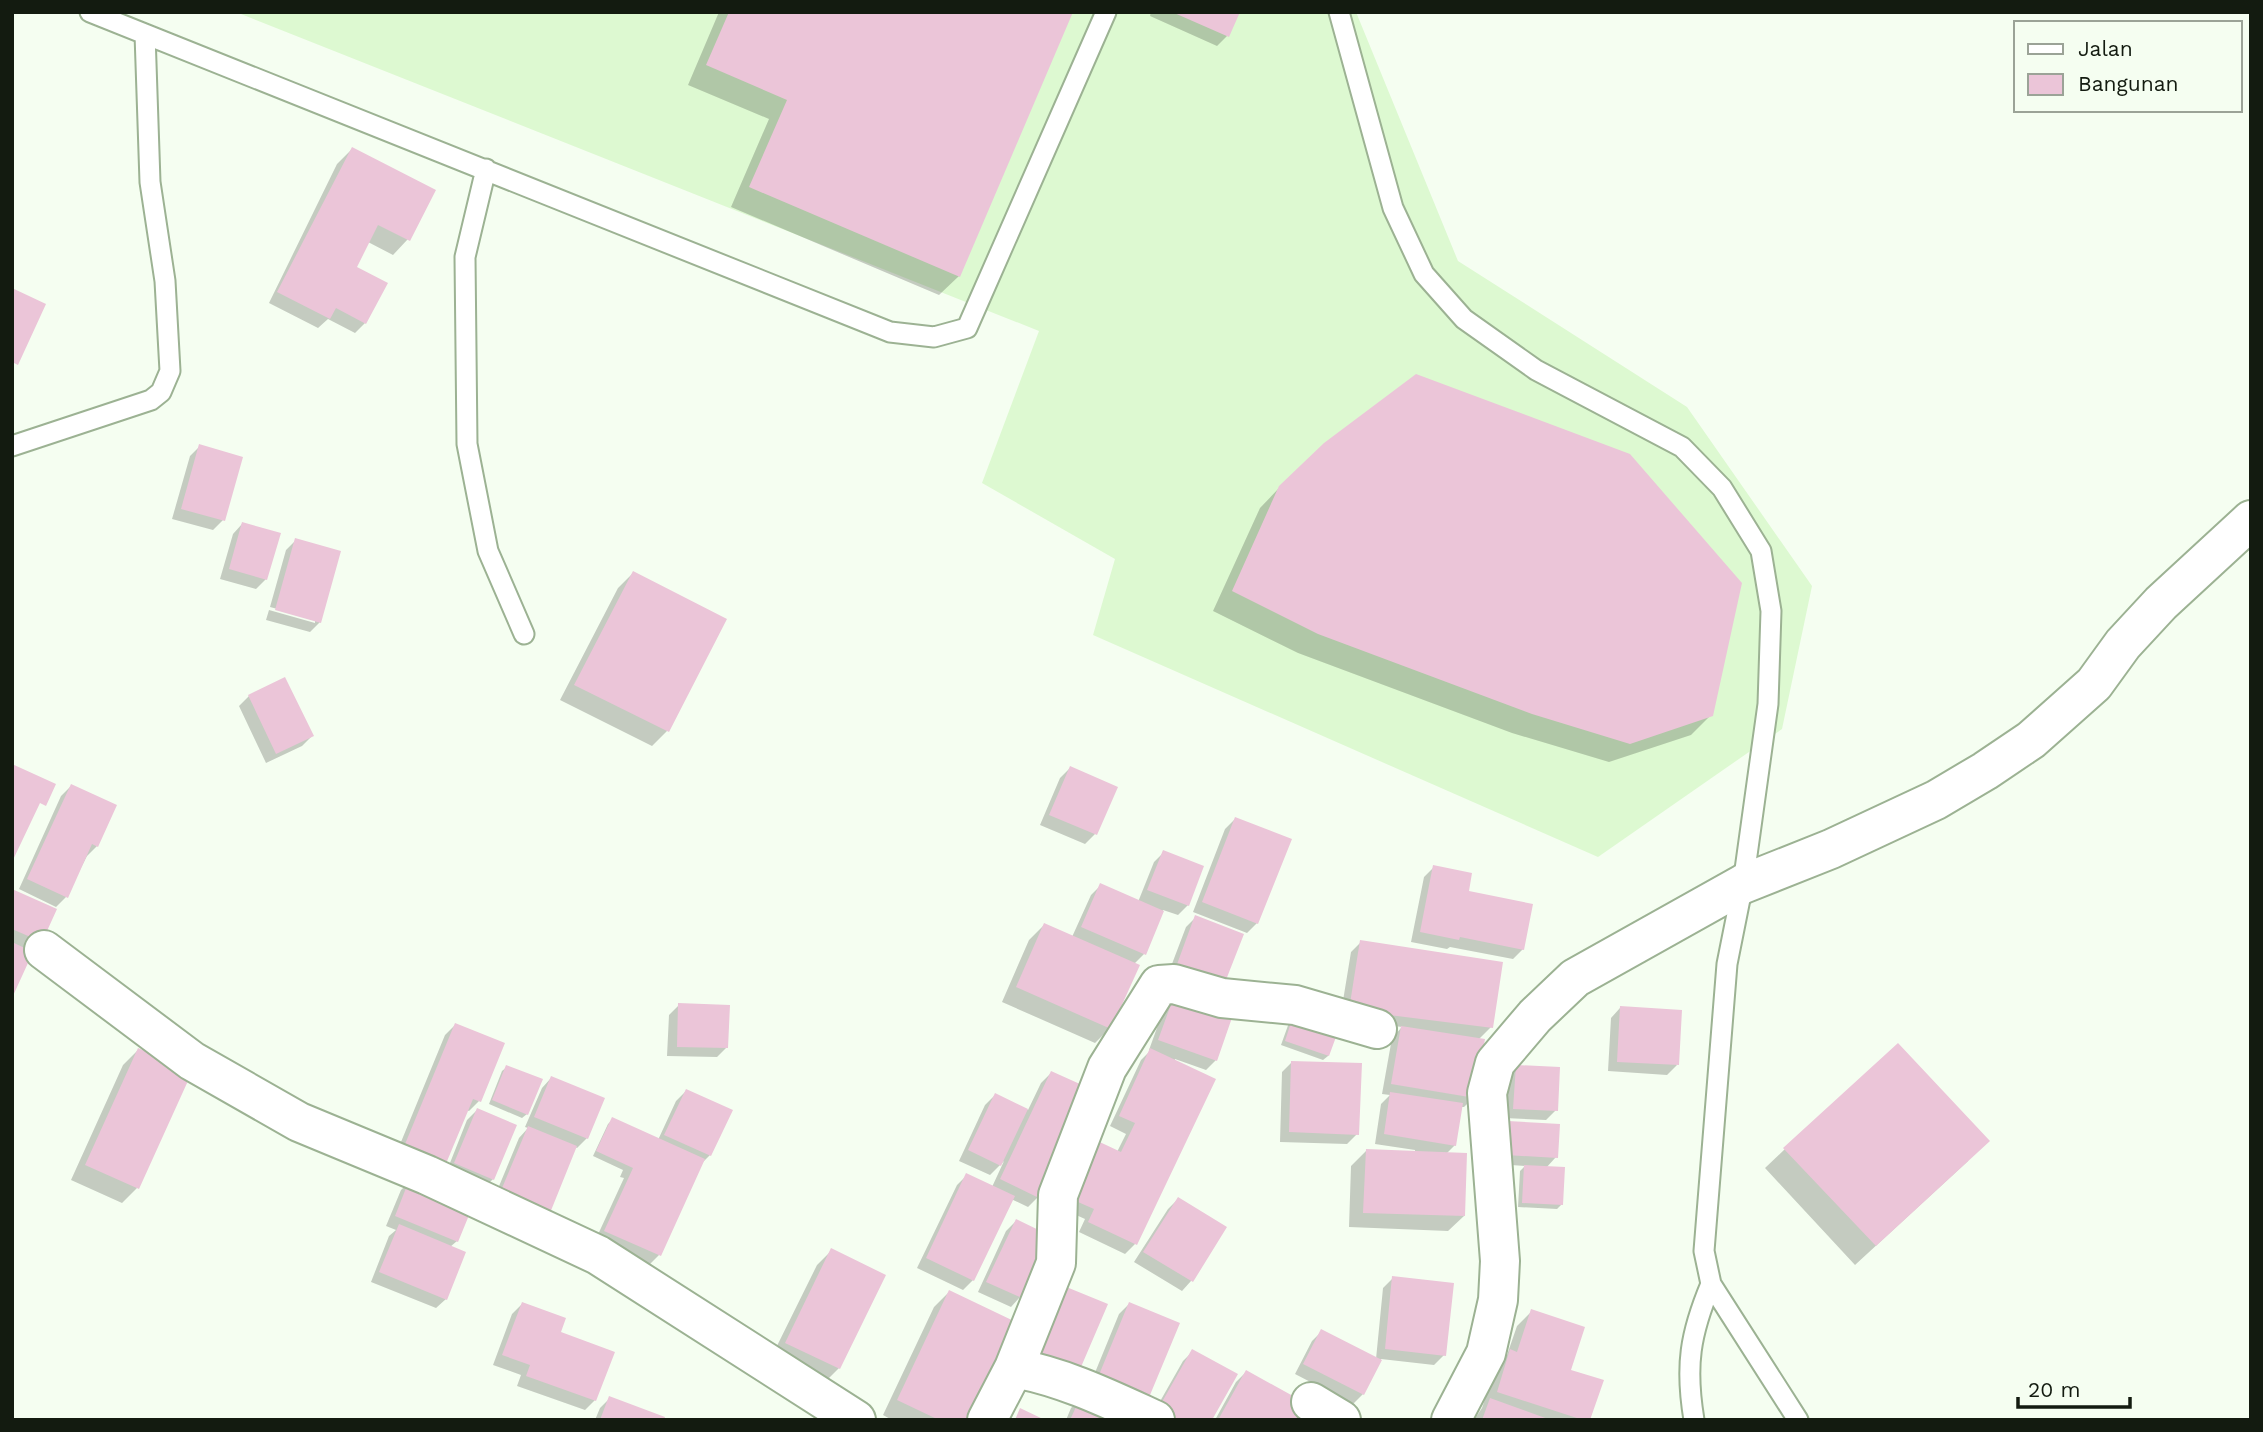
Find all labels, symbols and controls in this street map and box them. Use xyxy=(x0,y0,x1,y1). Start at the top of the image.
legend xyxy=(2014,21,2242,112)
text: Jalan xyxy=(2078,36,2133,61)
text: Bangunan xyxy=(2078,71,2179,96)
scale bar xyxy=(2018,1366,2130,1410)
text: 20 m xyxy=(2028,1377,2080,1402)

